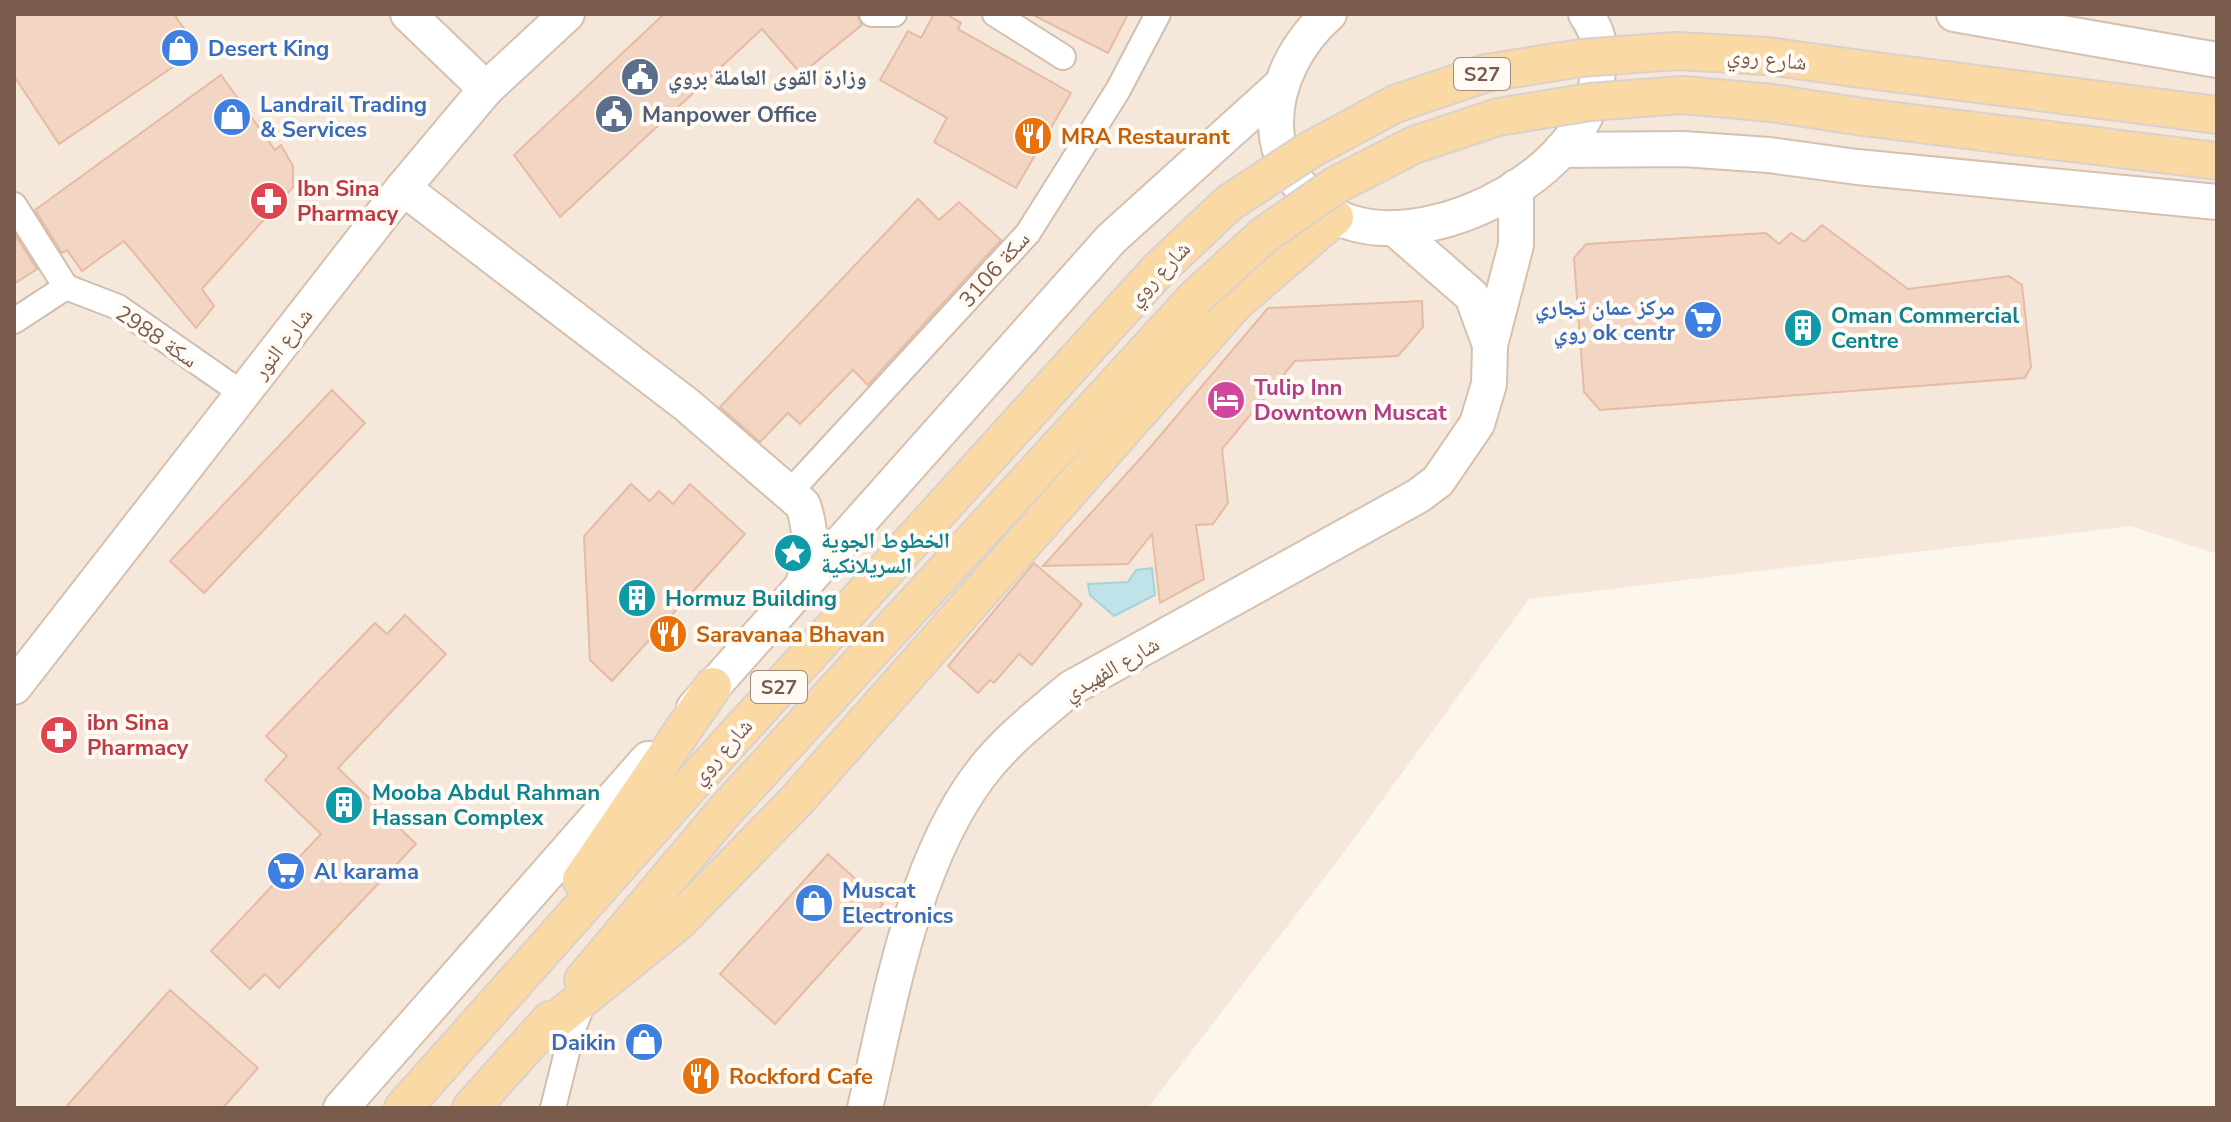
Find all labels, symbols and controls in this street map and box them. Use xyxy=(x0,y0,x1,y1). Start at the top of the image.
shop icon: Desert King xyxy=(159,27,201,69)
place label: Desert King xyxy=(208,34,329,64)
street label: شارع روي xyxy=(1725,40,1808,80)
public building icon: وزارة القوى العاملة بروي xyxy=(619,56,661,98)
road number: S27 xyxy=(1454,58,1510,90)
place label: وزارة القوى العاملة بروي xyxy=(668,63,867,94)
place label: Landrail Trading & Services xyxy=(260,90,427,145)
public building icon: Manpower Office xyxy=(593,93,635,135)
shop icon: Landrail Trading & Services xyxy=(211,96,253,138)
place label: Manpower Office xyxy=(642,100,817,130)
restaurant icon: MRA Restaurant xyxy=(1012,115,1054,157)
place label: MRA Restaurant xyxy=(1061,122,1230,152)
place label: Ibn Sina Pharmacy xyxy=(297,174,399,229)
pharmacy icon: Ibn Sina Pharmacy xyxy=(248,180,290,222)
street label: سكة 3106 xyxy=(952,225,1037,314)
street label: شارع روي xyxy=(1120,235,1198,314)
place label: مركز عمان تجاري روي ok centr xyxy=(1535,293,1675,349)
street label: سكة 2988 xyxy=(110,298,203,375)
supermarket icon: مركز عمان تجاري روي ok centr xyxy=(1682,299,1724,341)
place label: Oman Commercial Centre xyxy=(1831,301,2019,356)
street label: شارع النور xyxy=(245,302,320,386)
building icon: Oman Commercial Centre xyxy=(1782,307,1824,349)
place label: Tulip Inn Downtown Muscat xyxy=(1254,373,1447,428)
hotel icon: Tulip Inn Downtown Muscat xyxy=(1205,379,1247,421)
place label: الخطوط الجوية السريلانكية xyxy=(821,526,950,581)
place icon: الخطوط الجوية السريلانكية xyxy=(772,532,814,574)
building icon: Hormuz Building xyxy=(616,577,658,619)
place label: Hormuz Building xyxy=(665,584,837,614)
restaurant icon: Saravanaa Bhavan xyxy=(647,613,689,655)
place label: Saravanaa Bhavan xyxy=(696,620,885,650)
street label: شارع الفهيدي xyxy=(1058,629,1166,710)
road number: S27 xyxy=(751,671,807,703)
place label: ibn Sina Pharmacy xyxy=(87,708,189,763)
street label: شارع روي xyxy=(684,712,761,792)
pharmacy icon: ibn Sina Pharmacy xyxy=(38,714,80,756)
place label: Mooba Abdul Rahman Hassan Complex xyxy=(372,778,600,833)
building icon: Mooba Abdul Rahman Hassan Complex xyxy=(323,784,365,826)
supermarket icon: Al karama xyxy=(265,850,307,892)
place label: Al karama xyxy=(314,857,419,887)
place label: Muscat Electronics xyxy=(842,876,954,931)
shop icon: Muscat Electronics xyxy=(793,882,835,924)
shop icon: Daikin xyxy=(623,1021,665,1063)
place label: Daikin xyxy=(551,1028,616,1058)
restaurant icon: Rockford Cafe xyxy=(680,1055,722,1097)
place label: Rockford Cafe xyxy=(729,1062,873,1092)

